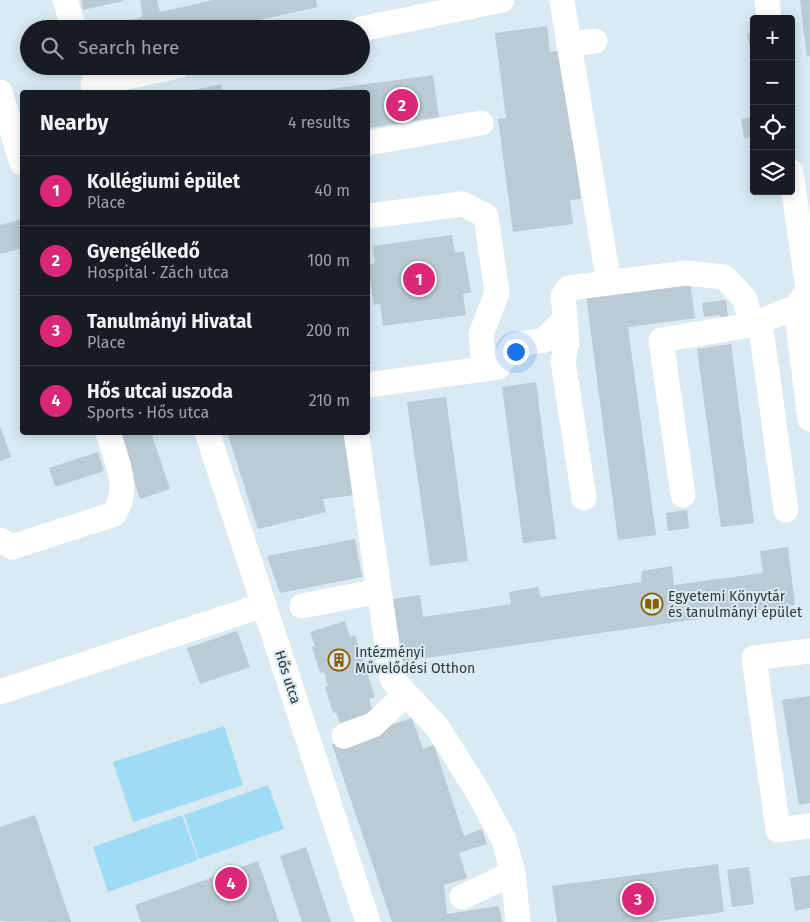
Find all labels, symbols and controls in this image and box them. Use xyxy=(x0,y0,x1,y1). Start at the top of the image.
map controls xyxy=(750,15,795,195)
button: + xyxy=(750,15,795,60)
search box xyxy=(20,20,370,75)
icon: search xyxy=(38,34,66,62)
text: Search here xyxy=(78,36,179,59)
button: − xyxy=(750,60,795,105)
pin: 2 xyxy=(386,86,418,124)
button: locate xyxy=(750,105,795,150)
text: Nearby xyxy=(40,110,108,136)
text: 4 results xyxy=(288,113,350,132)
button: layers xyxy=(750,150,795,195)
text: Kollégiumi épület xyxy=(87,170,240,193)
text: 1 xyxy=(52,181,60,200)
text: 40 m xyxy=(315,181,350,200)
text: Place xyxy=(87,193,126,212)
text: Gyengélkedő xyxy=(87,240,200,263)
text: 2 xyxy=(52,251,60,270)
text: 100 m xyxy=(307,251,350,270)
pin: 1 xyxy=(403,260,435,298)
text: Hospital · Zách utca xyxy=(87,263,229,282)
text: Tanulmányi Hivatal xyxy=(87,310,252,333)
text: 3 xyxy=(52,321,60,340)
text: 200 m xyxy=(306,321,350,340)
text: Place xyxy=(87,333,126,352)
your location xyxy=(503,339,529,365)
text: Hős utcai uszoda xyxy=(87,380,233,403)
text: 4 xyxy=(51,391,61,410)
text: 210 m xyxy=(309,391,350,410)
text: Sports · Hős utca xyxy=(87,403,209,422)
place label: Egyetemi Könyvtár és tanulmányi épület xyxy=(668,588,803,621)
library icon: Egyetemi Könyvtár és tanulmányi épület xyxy=(640,592,664,616)
place label: Intézményi Művelődési Otthon xyxy=(355,644,475,677)
street label: Hős utca xyxy=(271,648,304,706)
building icon: Intézményi Művelődési Otthon xyxy=(327,648,351,672)
pin: 4 xyxy=(215,864,247,902)
pin: 3 xyxy=(622,880,654,918)

